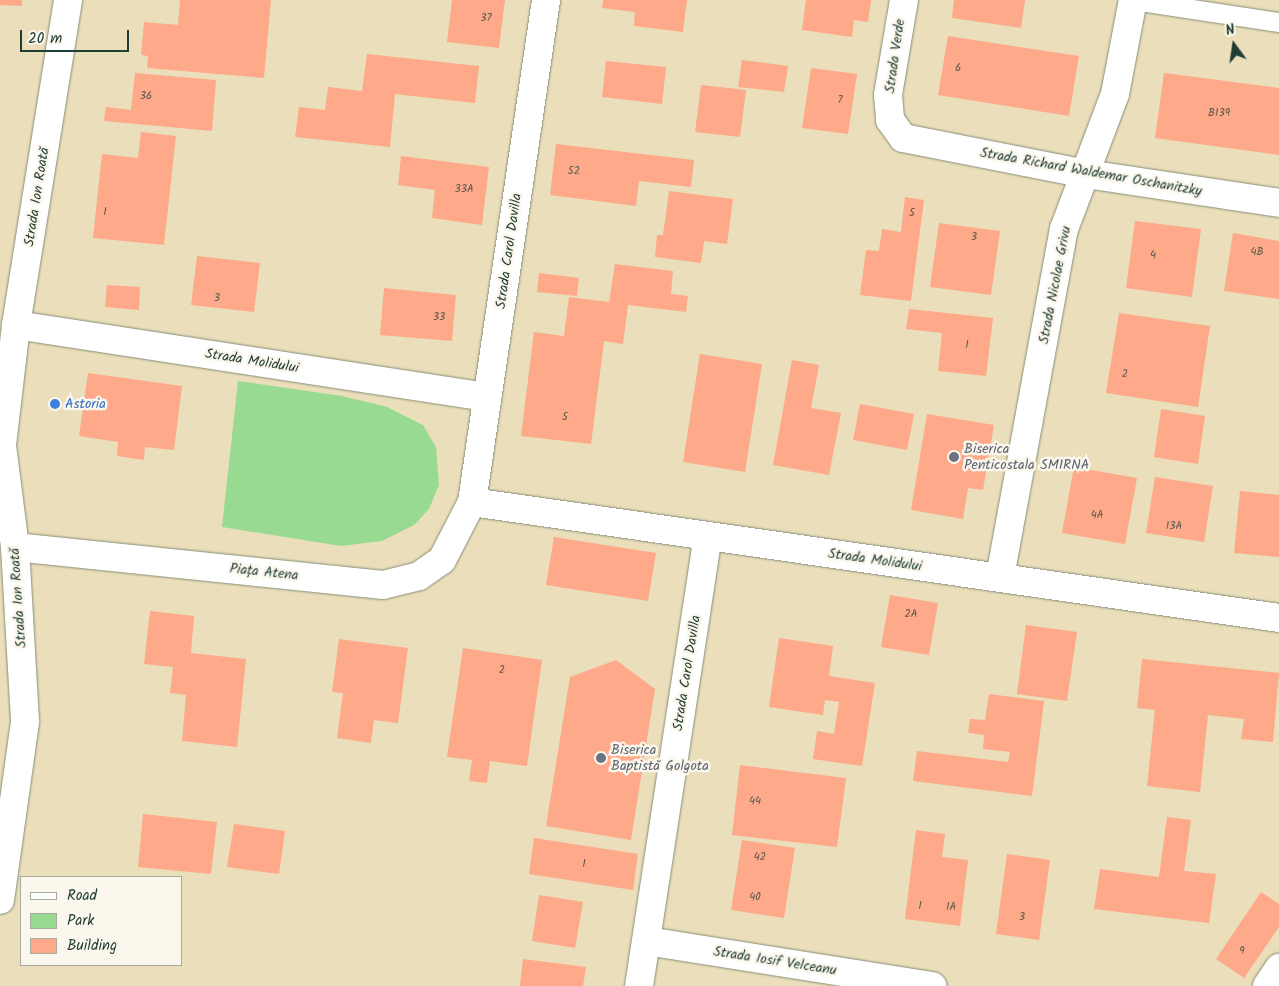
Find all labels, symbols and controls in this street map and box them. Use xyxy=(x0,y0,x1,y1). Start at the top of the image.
house number: 37 xyxy=(480,11,492,25)
street label: Strada Verde xyxy=(881,18,909,94)
text: N xyxy=(1223,19,1237,42)
scale bar xyxy=(22,20,131,52)
north arrow xyxy=(1209,20,1259,70)
text: 20 m xyxy=(28,27,62,51)
house number: 6 xyxy=(955,61,961,75)
house number: 36 xyxy=(140,89,152,103)
house number: 7 xyxy=(837,93,843,107)
house number: B139 xyxy=(1208,106,1230,120)
street label: Strada Richard Waldemar Oschanitzky xyxy=(979,144,1203,200)
street label: Strada Ion Roată xyxy=(21,146,53,248)
house number: 52 xyxy=(568,164,580,178)
house number: 33A xyxy=(454,182,474,196)
street label: Strada Carol Davilla xyxy=(493,192,525,310)
house number: 1 xyxy=(103,205,107,219)
house number: 5 xyxy=(909,206,915,220)
street label: Strada Nicolae Grivu xyxy=(1035,225,1075,345)
house number: 3 xyxy=(971,230,977,244)
house number: 4B xyxy=(1250,245,1264,259)
house number: 4 xyxy=(1150,248,1156,262)
house number: 3 xyxy=(214,291,220,305)
house number: 33 xyxy=(433,310,445,324)
house number: 1 xyxy=(965,338,969,352)
street label: Strada Molidului xyxy=(204,345,300,377)
house number: 2 xyxy=(1122,367,1128,381)
place label: Astoria xyxy=(65,396,106,412)
marker: Astoria xyxy=(49,398,61,410)
house number: 5 xyxy=(562,410,568,424)
place label: Biserica Penticostala SMIRNA xyxy=(964,441,1089,474)
marker: Biserica Penticostala SMIRNA xyxy=(948,451,960,463)
house number: 4A xyxy=(1091,508,1103,522)
house number: 13A xyxy=(1166,519,1182,533)
street label: Strada Molidului xyxy=(827,545,923,575)
street label: Strada Ion Roată xyxy=(6,547,30,649)
street label: Piața Atena xyxy=(229,560,299,584)
house number: 2A xyxy=(904,607,918,621)
street label: Strada Carol Davilla xyxy=(670,614,704,732)
house number: 2 xyxy=(499,663,505,677)
place label: Biserica Baptistă Golgota xyxy=(611,742,709,774)
marker: Biserica Baptistă Golgota xyxy=(595,752,607,764)
house number: 44 xyxy=(749,794,761,808)
house number: 42 xyxy=(754,850,766,864)
house number: 1 xyxy=(582,857,586,871)
legend xyxy=(20,876,182,966)
text: Road xyxy=(67,884,97,908)
house number: 40 xyxy=(749,890,761,904)
house number: 1 xyxy=(918,899,922,913)
house number: 1A xyxy=(946,900,956,914)
text: Park xyxy=(67,909,94,933)
house number: 3 xyxy=(1019,910,1025,924)
text: Building xyxy=(67,934,117,958)
street label: Strada Iosif Velceanu xyxy=(712,943,838,979)
house number: 9 xyxy=(1239,944,1245,958)

